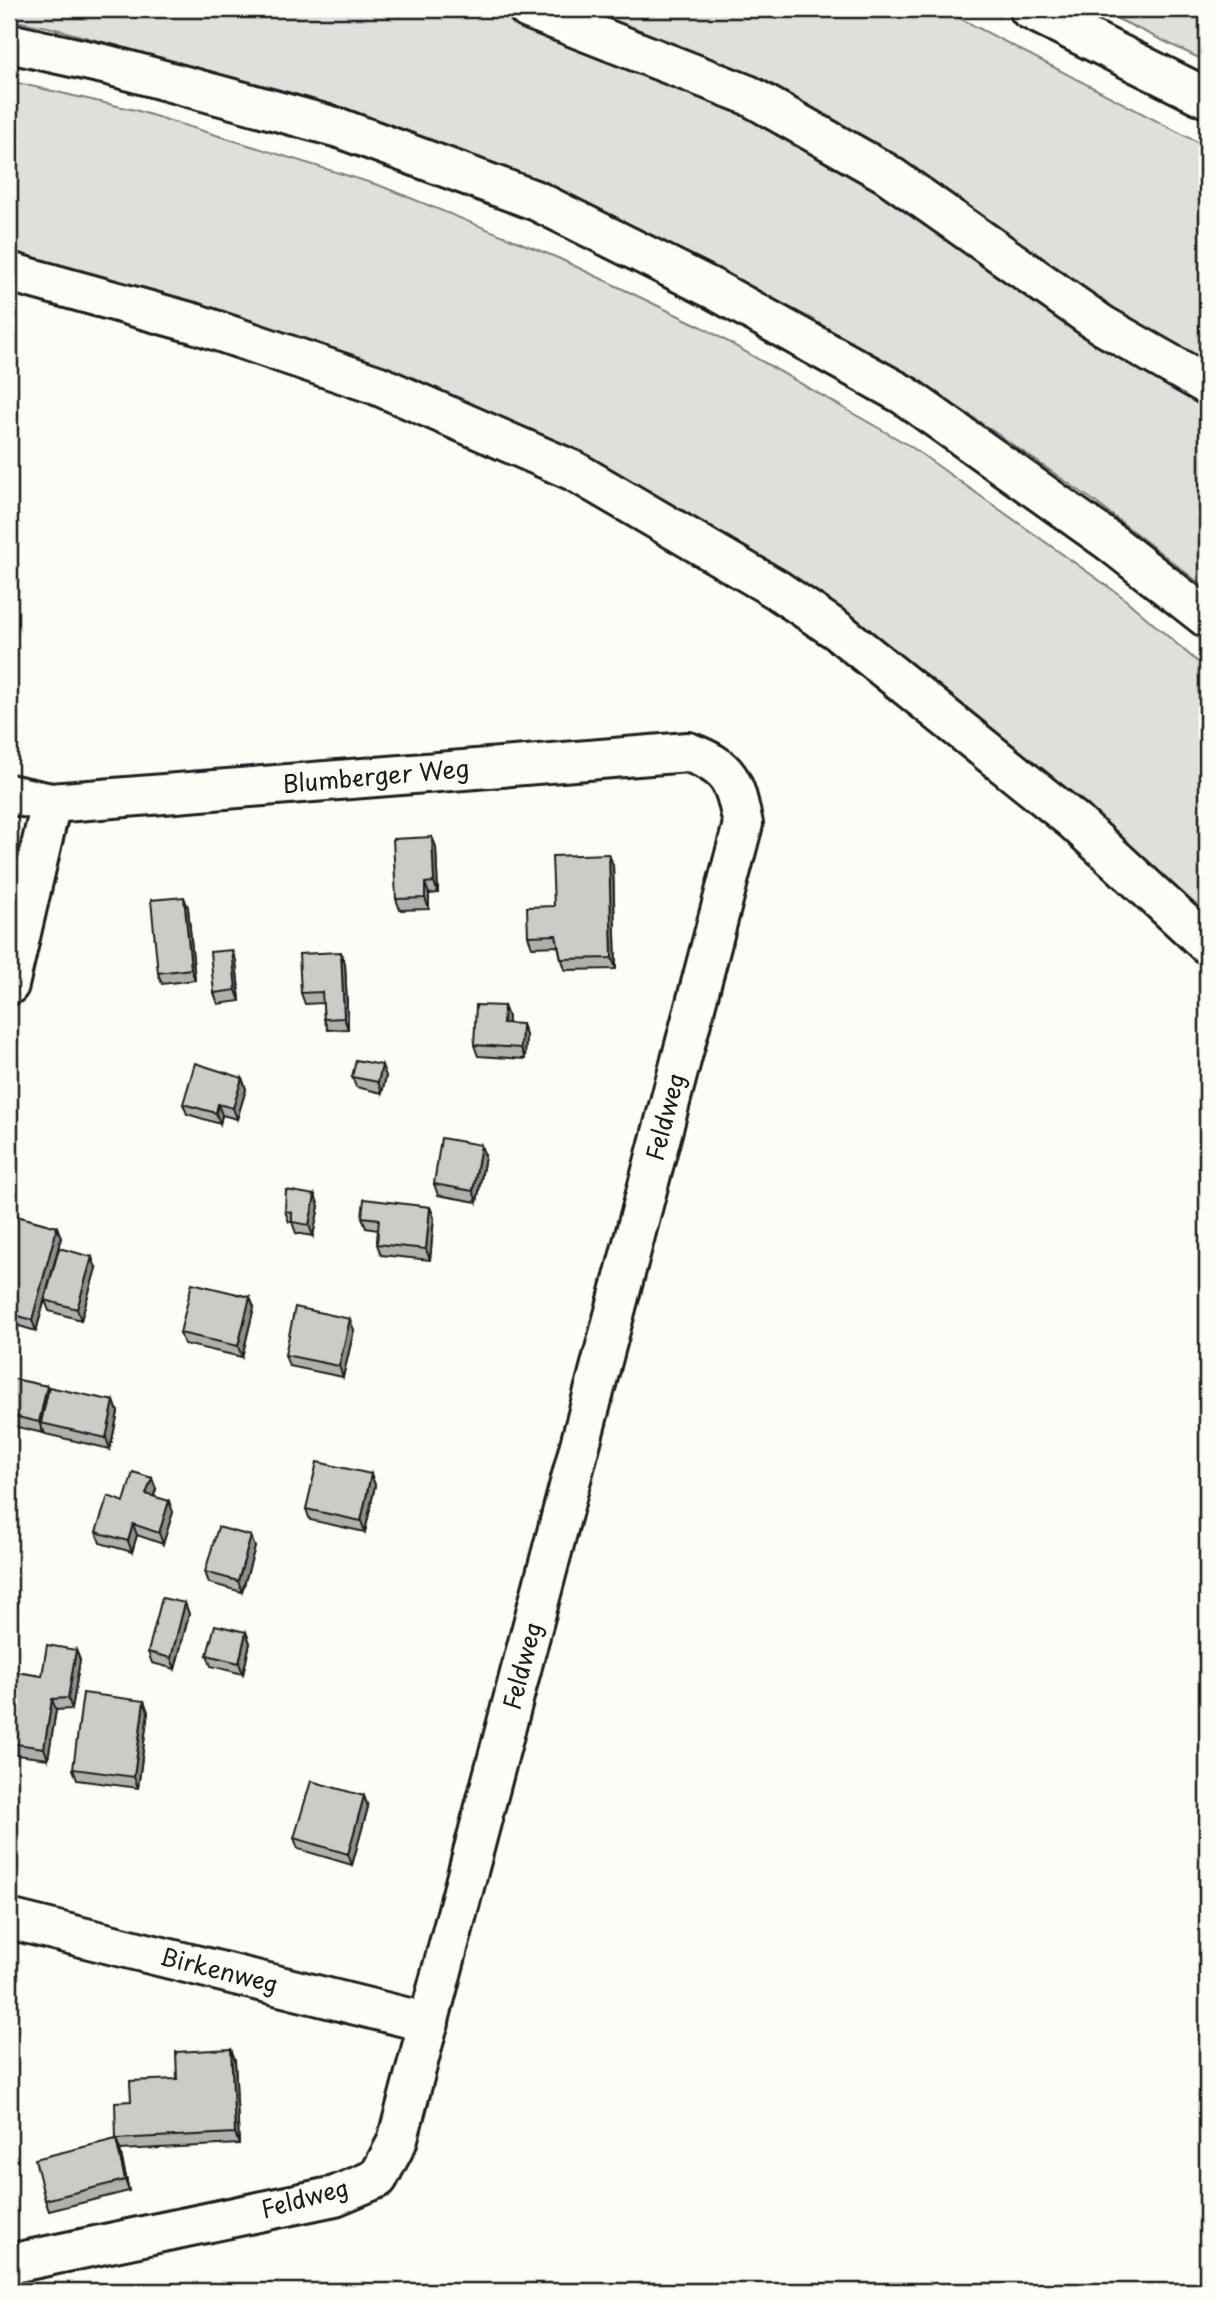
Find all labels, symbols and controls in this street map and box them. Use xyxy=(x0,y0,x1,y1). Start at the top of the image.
street label: Blumberger Weg xyxy=(281,749,471,801)
street label: Feldweg xyxy=(635,1069,693,1164)
street label: Feldweg xyxy=(492,1618,550,1713)
street label: Birkenweg xyxy=(157,1937,282,2001)
street label: Feldweg xyxy=(257,2168,352,2226)

